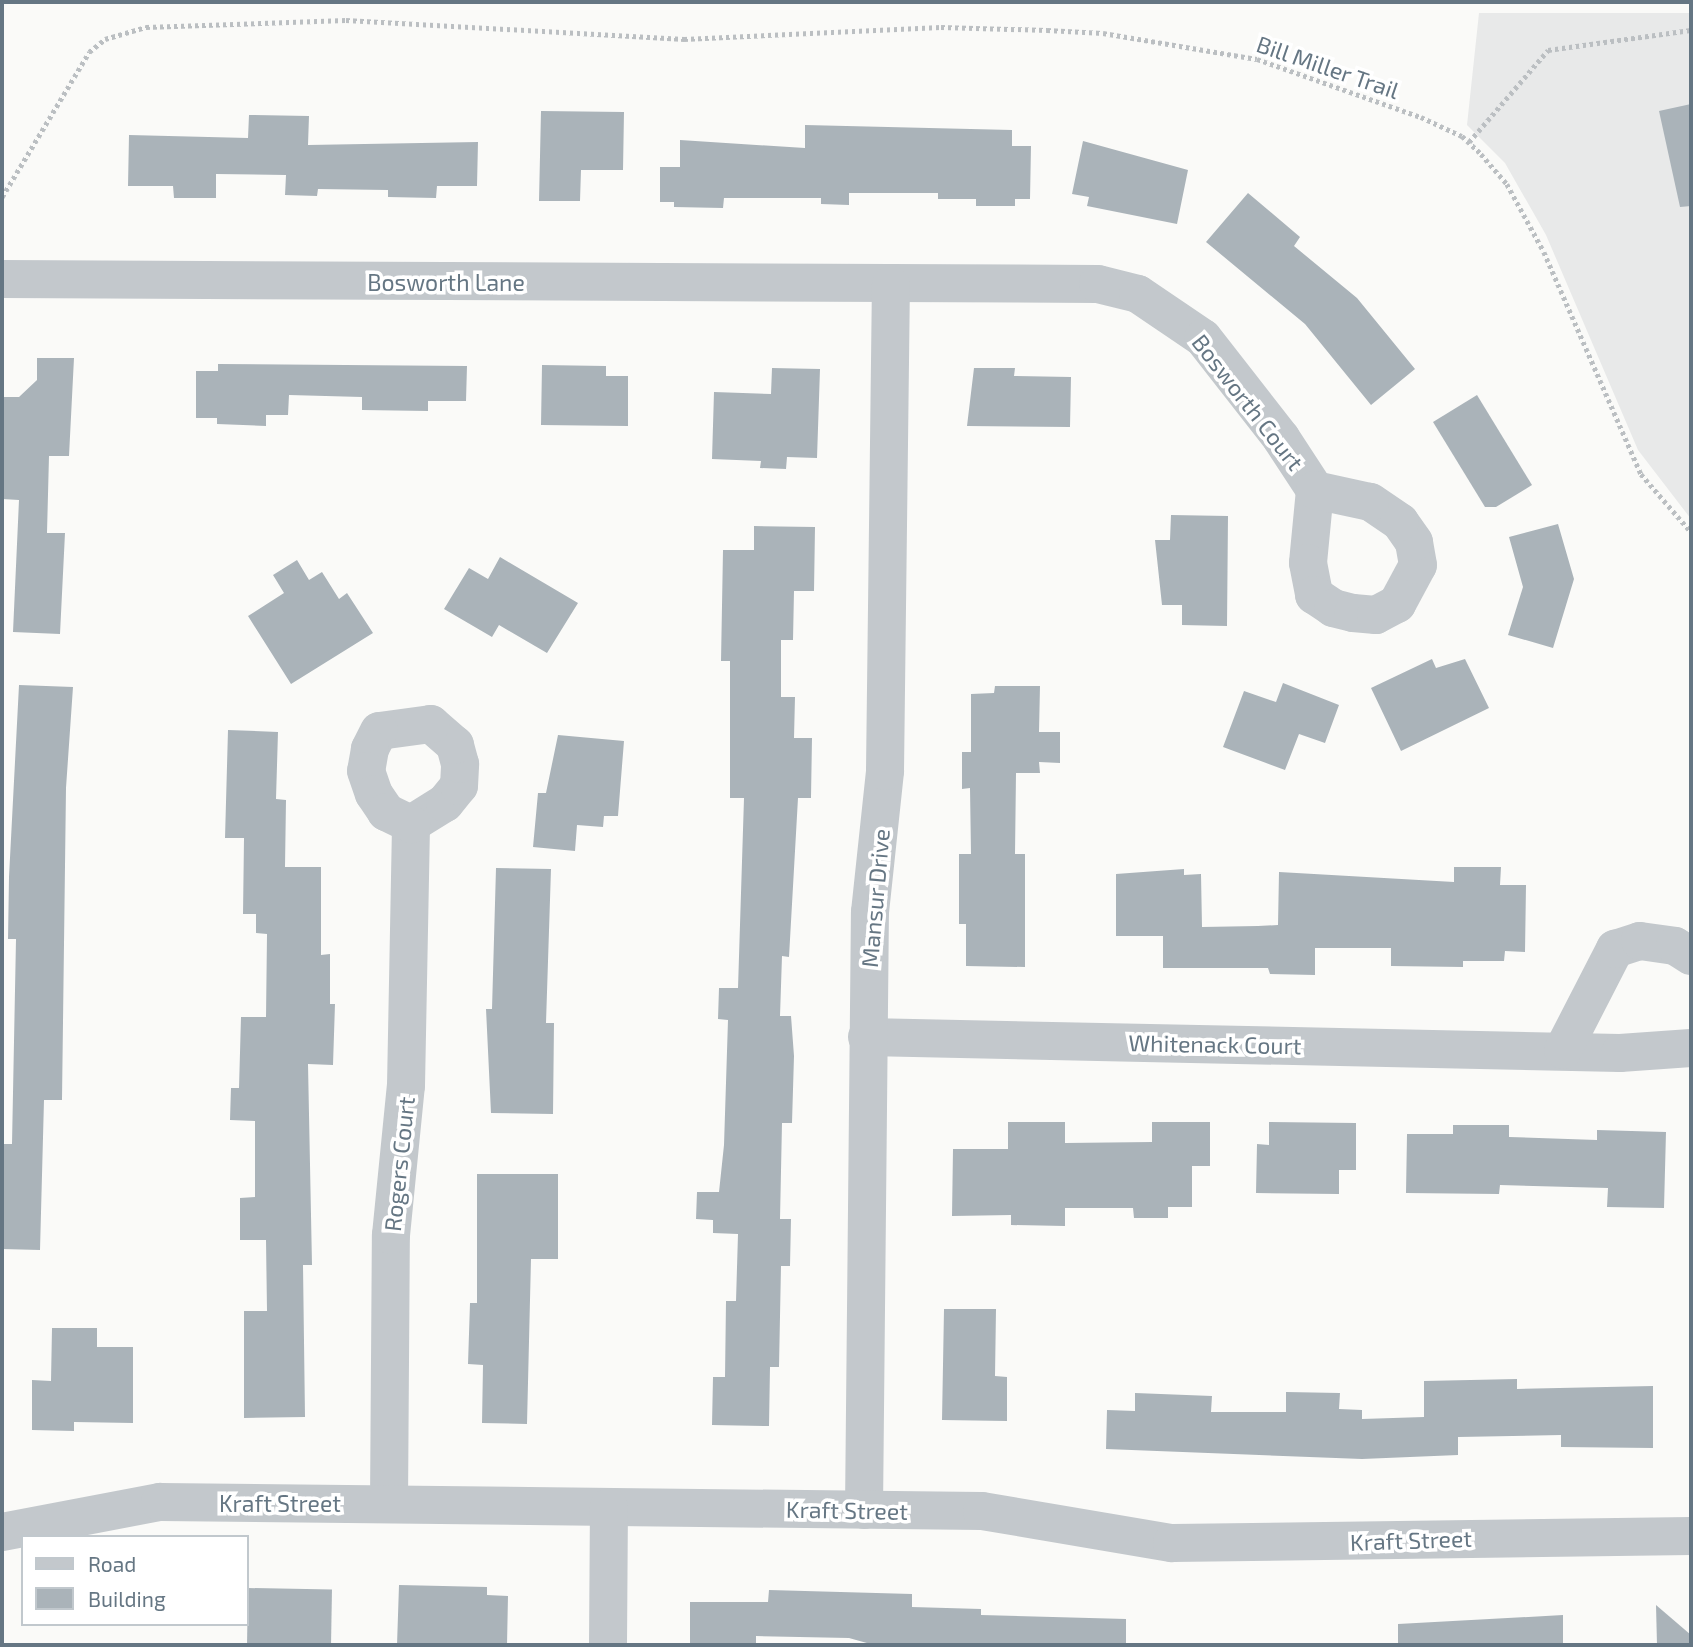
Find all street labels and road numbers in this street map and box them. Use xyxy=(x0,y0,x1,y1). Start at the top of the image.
street label: Bill Miller Trail xyxy=(1252,29,1404,105)
street label: Bosworth Lane xyxy=(367,268,525,296)
street label: Bosworth Court xyxy=(1186,329,1310,475)
street label: Mansur Drive xyxy=(855,827,895,969)
street label: Whitenack Court xyxy=(1128,1029,1302,1059)
street label: Rogers Court xyxy=(378,1095,420,1233)
street label: Kraft Street xyxy=(219,1489,341,1517)
street label: Kraft Street xyxy=(786,1495,908,1525)
street label: Kraft Street xyxy=(1350,1524,1472,1556)

